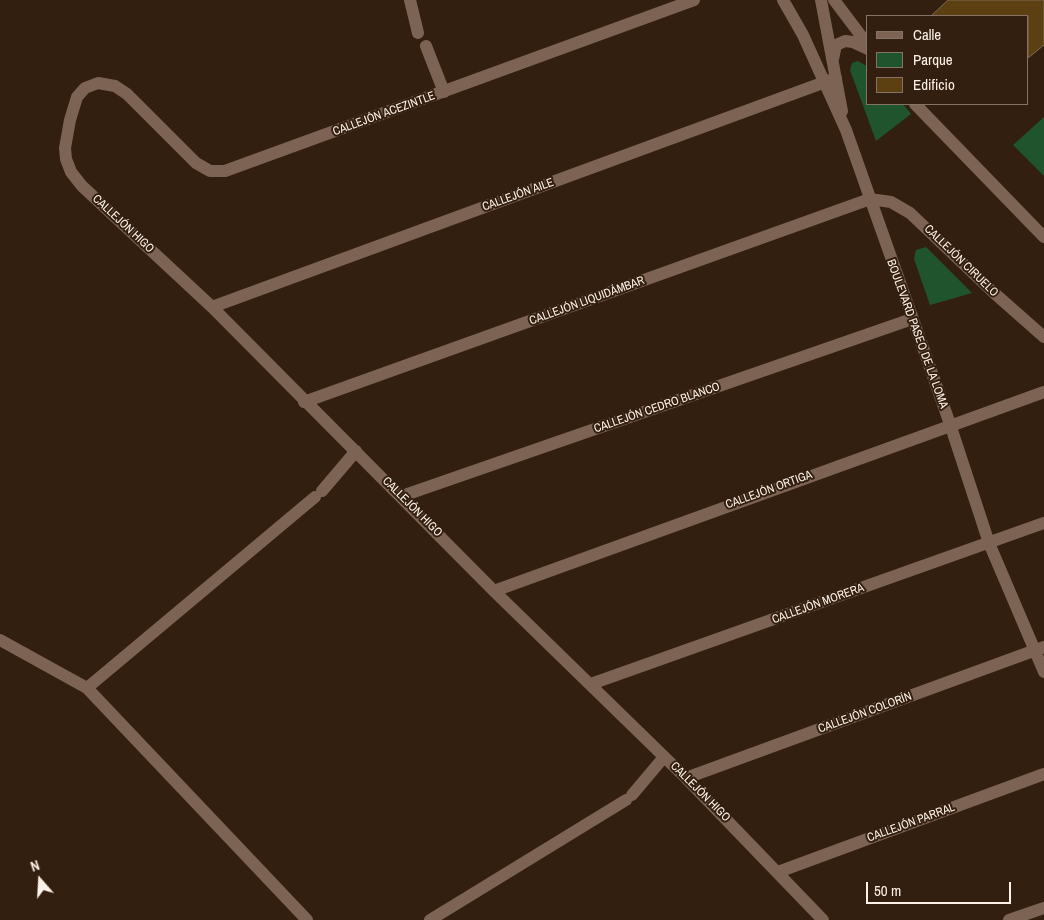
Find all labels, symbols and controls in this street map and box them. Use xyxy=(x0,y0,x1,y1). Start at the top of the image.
legend xyxy=(866,15,1029,105)
text: Calle xyxy=(913,24,941,45)
text: Parque xyxy=(913,49,953,70)
text: Edificio xyxy=(913,74,955,95)
street label: CALLEJÓN ACEZINTLE xyxy=(331,89,437,139)
street label: CALLEJÓN AILE xyxy=(480,175,556,215)
street label: CALLEJÓN HIGO xyxy=(89,192,157,256)
street label: CALLEJÓN CIRUELO xyxy=(921,222,1001,300)
street label: BOULEVARD PASEO DE LA LOMA xyxy=(883,257,951,411)
street label: CALLEJÓN LIQUIDÁMBAR xyxy=(528,273,646,329)
street label: CALLEJÓN CEDRO BLANCO xyxy=(592,380,722,436)
street label: CALLEJÓN ORTIGA xyxy=(724,468,814,512)
street label: CALLEJÓN HIGO xyxy=(379,474,445,540)
street label: CALLEJÓN MORERA xyxy=(770,581,866,627)
street label: CALLEJÓN COLORÍN xyxy=(816,689,914,737)
street label: CALLEJÓN HIGO xyxy=(667,759,733,825)
street label: CALLEJÓN PARRAL xyxy=(865,800,957,846)
north arrow xyxy=(15,855,65,905)
text: N xyxy=(28,856,42,876)
scale bar xyxy=(869,872,1014,904)
text: 50 m xyxy=(874,880,901,901)

